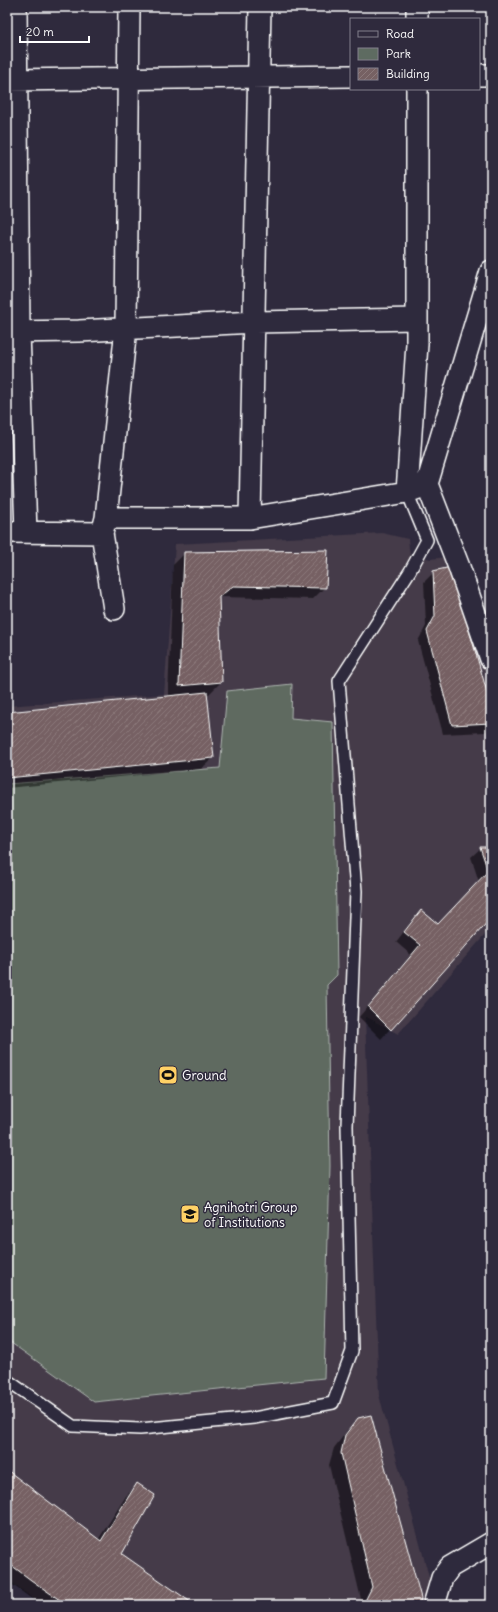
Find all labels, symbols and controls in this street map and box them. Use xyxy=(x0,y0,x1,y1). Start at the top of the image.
scale bar xyxy=(20,18,89,44)
legend xyxy=(350,18,480,90)
text: 20 m xyxy=(26,24,54,39)
text: Road xyxy=(386,26,414,41)
text: Park xyxy=(386,46,411,61)
text: Building xyxy=(386,66,430,81)
sports icon: Ground xyxy=(157,1064,179,1086)
place label: Ground xyxy=(182,1067,227,1084)
place label: Agnihotri Group of Institutions xyxy=(204,1199,297,1231)
school or university icon: Agnihotri Group of Institutions xyxy=(179,1203,201,1225)

